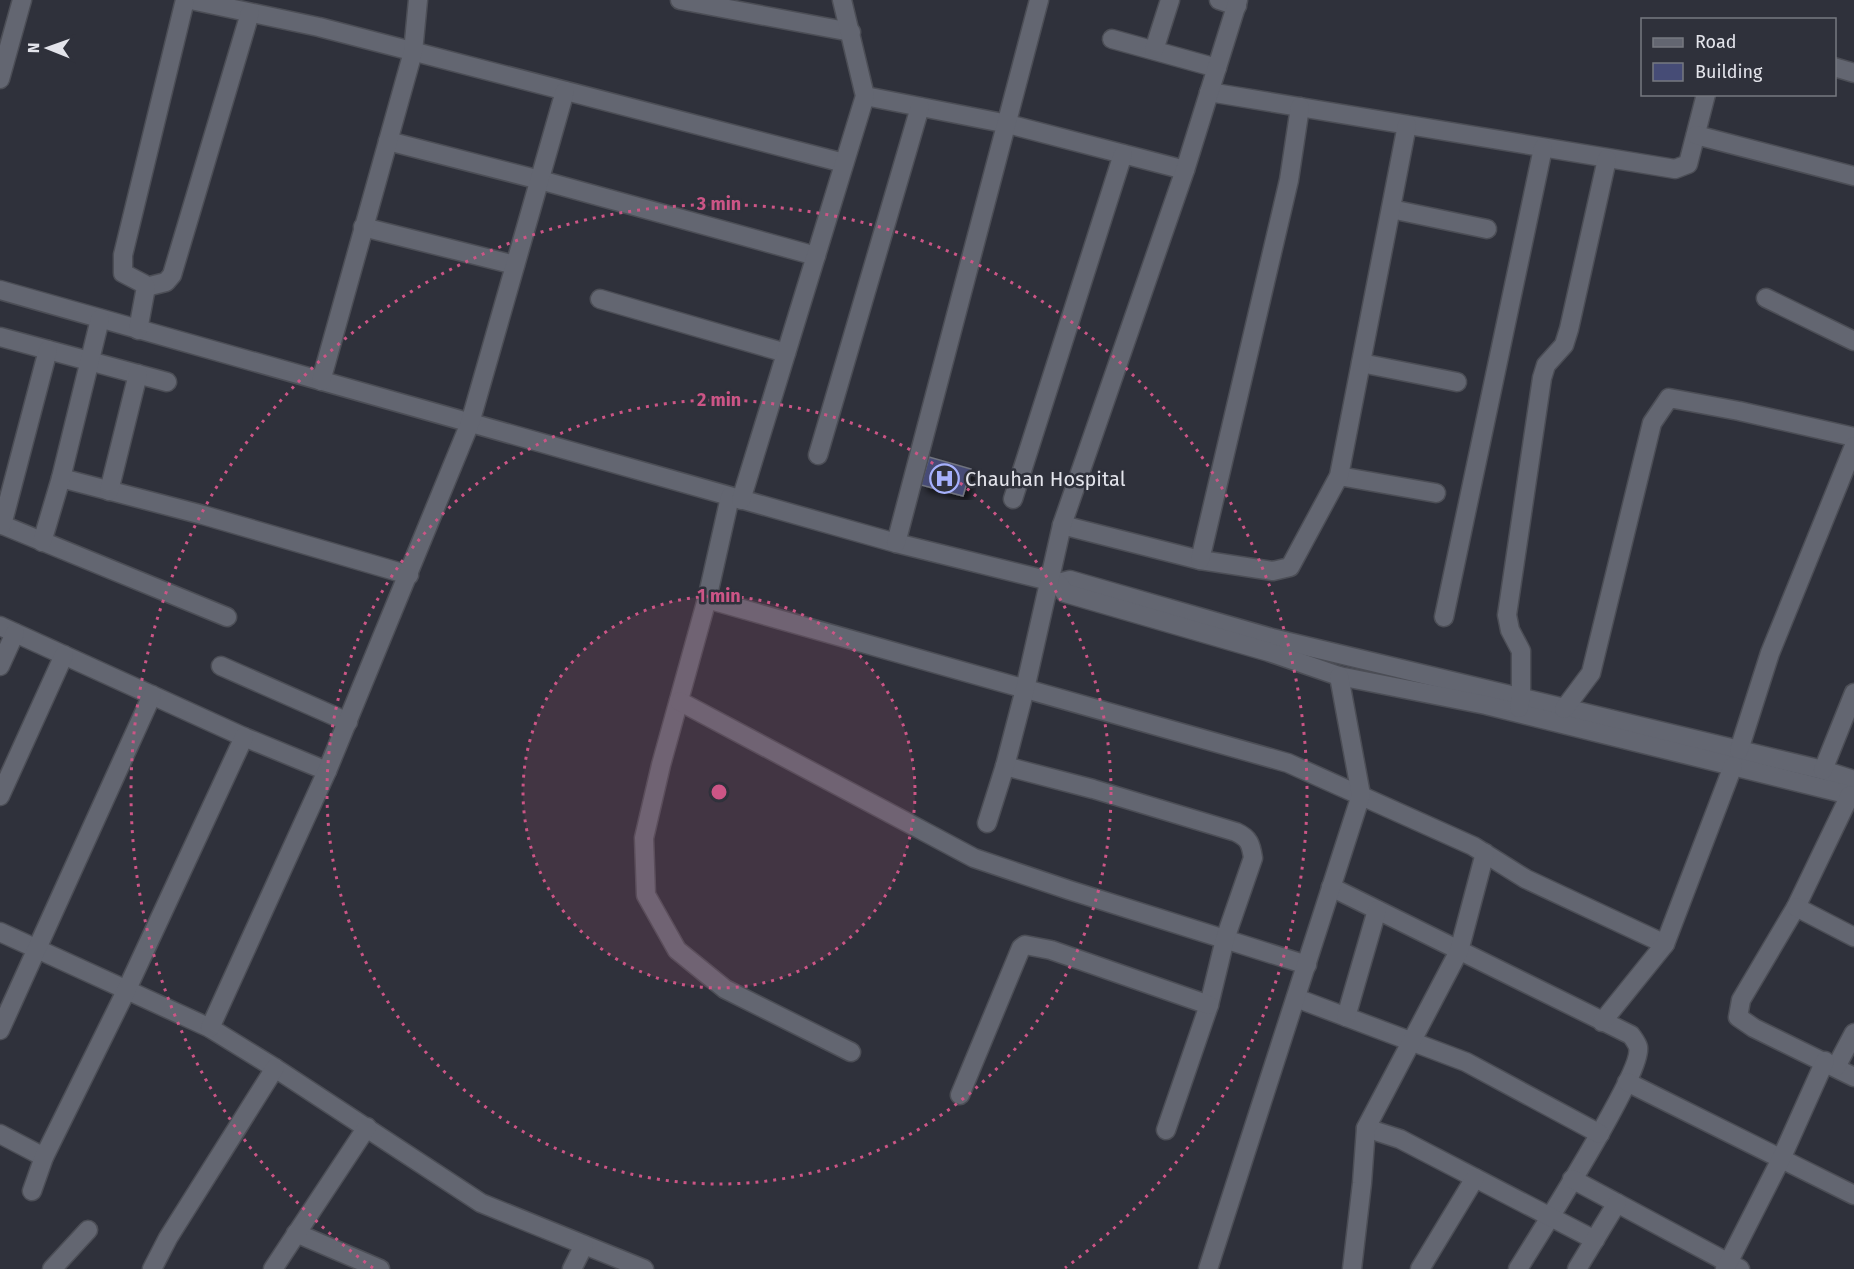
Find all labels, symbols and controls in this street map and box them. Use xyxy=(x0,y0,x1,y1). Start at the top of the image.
north arrow xyxy=(18,18,78,78)
legend xyxy=(1641,18,1836,96)
text: Road xyxy=(1695,31,1737,53)
text: N xyxy=(24,42,43,53)
text: Building xyxy=(1695,61,1763,83)
text: 3 min xyxy=(696,193,741,215)
text: 2 min xyxy=(697,389,741,411)
hospital icon: Chauhan Hospital xyxy=(928,463,960,495)
place label: Chauhan Hospital xyxy=(965,467,1126,491)
text: 1 min xyxy=(697,585,741,607)
centre of rings xyxy=(709,782,729,802)

